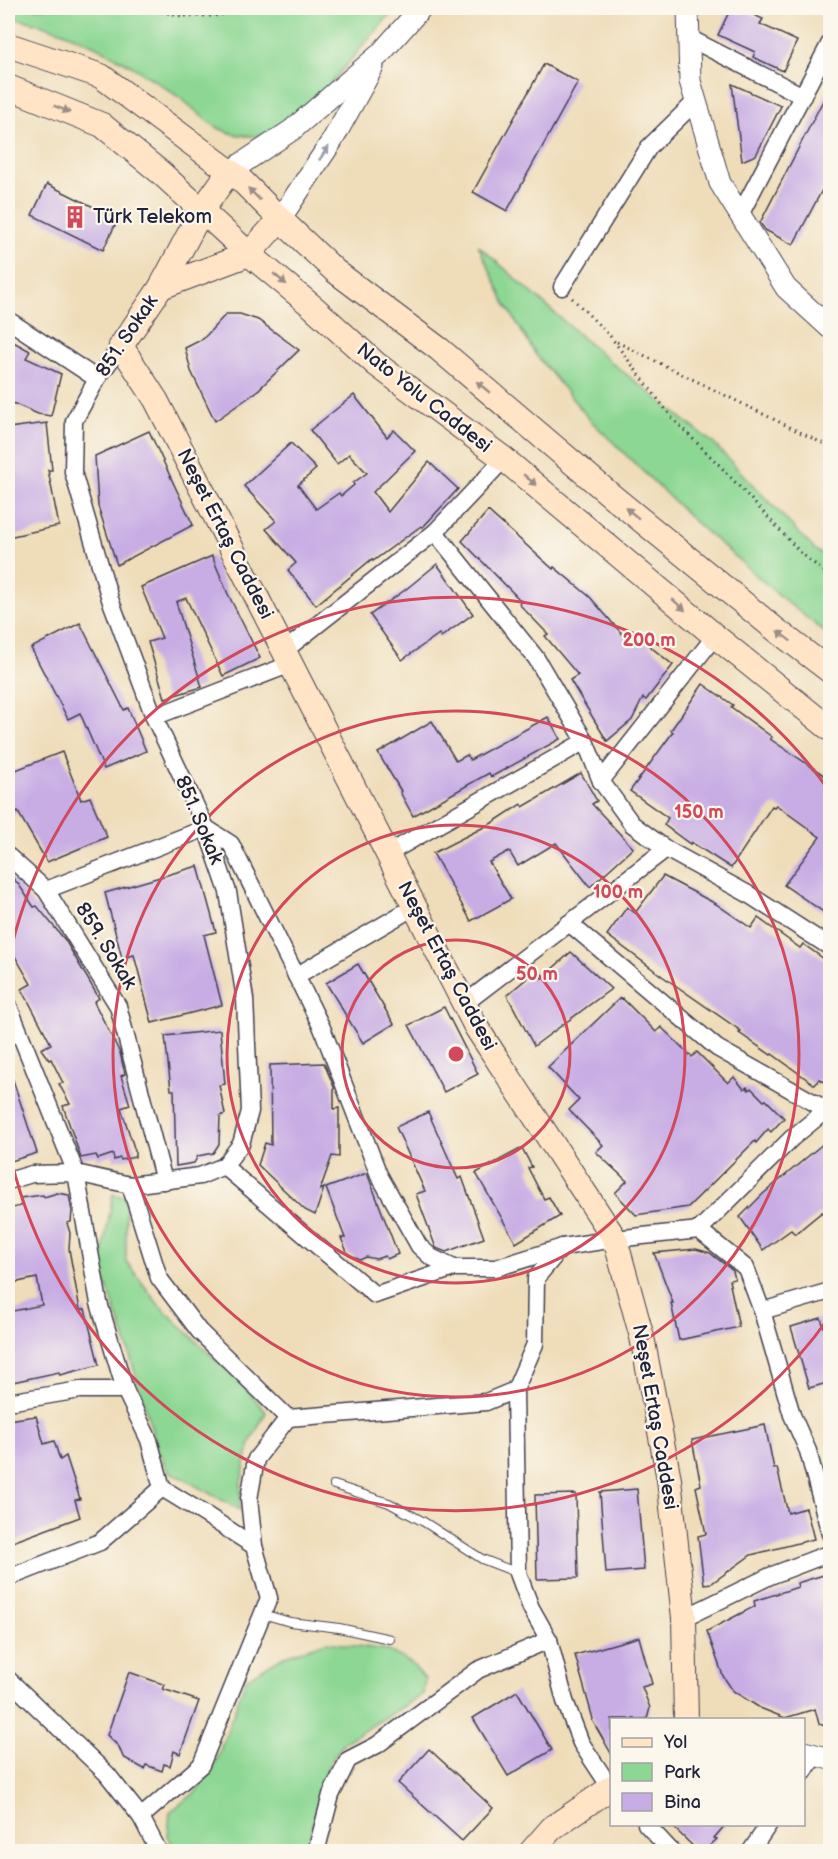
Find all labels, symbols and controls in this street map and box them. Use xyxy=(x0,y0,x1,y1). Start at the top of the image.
one-way arrow xyxy=(53,105,71,114)
one-way arrow xyxy=(318,146,330,162)
one-way arrow xyxy=(248,187,262,201)
building icon: Türk Telekom xyxy=(62,204,88,230)
place label: Türk Telekom xyxy=(93,205,212,229)
one-way arrow xyxy=(272,273,288,286)
street label: 851. Sokak xyxy=(91,290,163,382)
street label: Nato Yolu Caddesi xyxy=(352,338,496,458)
one-way arrow xyxy=(476,381,491,394)
street label: Neşet Ertaş Caddesi xyxy=(172,445,278,623)
one-way arrow xyxy=(522,474,538,487)
one-way arrow xyxy=(625,507,640,520)
one-way arrow xyxy=(671,599,687,612)
text: 200 m xyxy=(622,630,676,651)
one-way arrow xyxy=(776,630,791,642)
street label: 851. Sokak xyxy=(170,772,228,868)
text: 150 m xyxy=(674,802,724,823)
street label: Neşet Ertaş Caddesi xyxy=(392,877,502,1055)
text: 100 m xyxy=(593,882,643,903)
street label: 859. Sokak xyxy=(70,898,142,994)
text: 50 m xyxy=(516,964,558,985)
centre of rings xyxy=(446,1044,466,1064)
street label: Neşet Ertaş Caddesi xyxy=(627,1322,683,1512)
legend xyxy=(610,1718,805,1826)
text: Yol xyxy=(663,1732,687,1753)
text: Park xyxy=(664,1762,700,1783)
text: Bina xyxy=(664,1792,701,1813)

